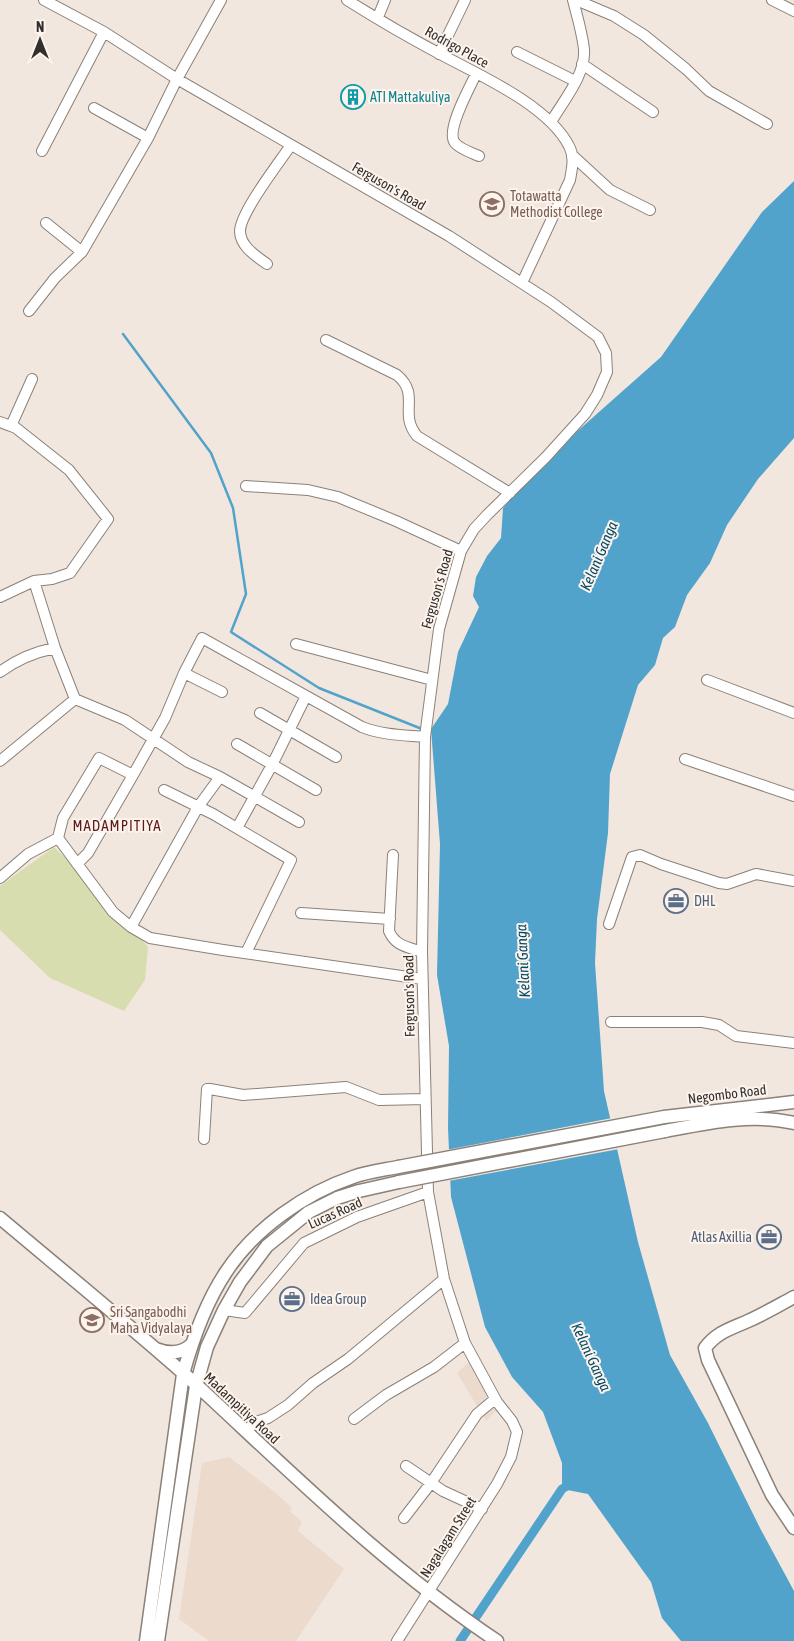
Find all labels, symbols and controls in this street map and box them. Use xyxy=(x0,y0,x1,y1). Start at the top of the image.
north arrow xyxy=(15,15,65,65)
text: N xyxy=(36,19,44,35)
street label: Rodrigo Place xyxy=(422,23,492,71)
building icon: ATI Mattakuliya xyxy=(340,84,366,110)
place label: ATI Mattakuliya xyxy=(370,89,450,105)
street label: Ferguson's Road xyxy=(349,159,429,213)
place label: Totawatta Methodist College xyxy=(510,188,603,220)
school or university icon: Totawatta Methodist College xyxy=(479,191,505,217)
water label: Kelani Ganga xyxy=(576,519,621,593)
street label: Ferguson's Road xyxy=(418,547,456,631)
district label: MADAMPITIYA xyxy=(72,817,162,834)
office icon: DHL xyxy=(663,888,689,914)
place label: DHL xyxy=(694,893,716,909)
water label: Kelani Ganga xyxy=(512,924,533,998)
street label: Ferguson's Road xyxy=(400,955,418,1037)
street label: Negombo Road xyxy=(687,1081,767,1107)
street label: Lucas Road xyxy=(305,1194,365,1232)
office icon: Atlas Axillia xyxy=(756,1224,782,1250)
place label: Atlas Axillia xyxy=(691,1229,752,1245)
office icon: Idea Group xyxy=(279,1286,305,1312)
place label: Idea Group xyxy=(310,1291,367,1307)
place label: Sri Sangabodhi Maha Vidyalaya xyxy=(110,1304,192,1336)
school or university icon: Sri Sangabodhi Maha Vidyalaya xyxy=(79,1307,105,1333)
water label: Kelani Ganga xyxy=(568,1320,615,1394)
street label: Madampitiya Road xyxy=(201,1369,283,1447)
street label: Nagalagam Street xyxy=(417,1494,479,1580)

